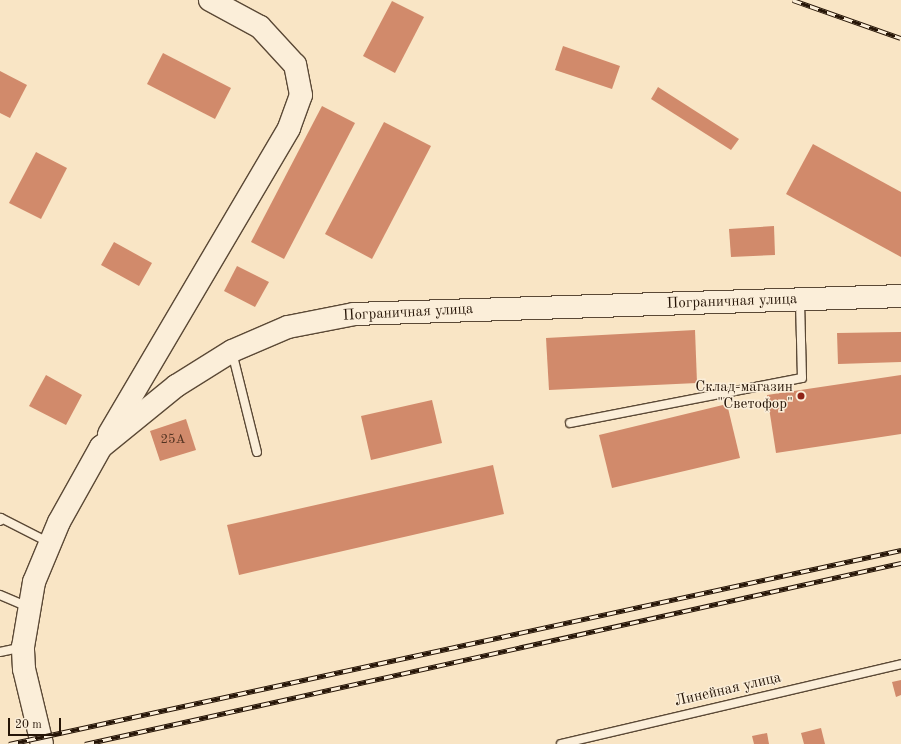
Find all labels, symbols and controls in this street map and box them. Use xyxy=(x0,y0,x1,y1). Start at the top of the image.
street label: Пограничная улица xyxy=(666,291,798,313)
street label: Пограничная улица xyxy=(342,301,474,325)
place label: Склад-магазин "Светофор" xyxy=(695,378,793,413)
marker: Склад-магазин "Светофор" xyxy=(796,391,806,401)
house number: 25А xyxy=(160,432,186,448)
street label: Линейная улица xyxy=(673,669,783,711)
scale bar xyxy=(10,710,63,736)
text: 20 m xyxy=(15,719,42,731)

